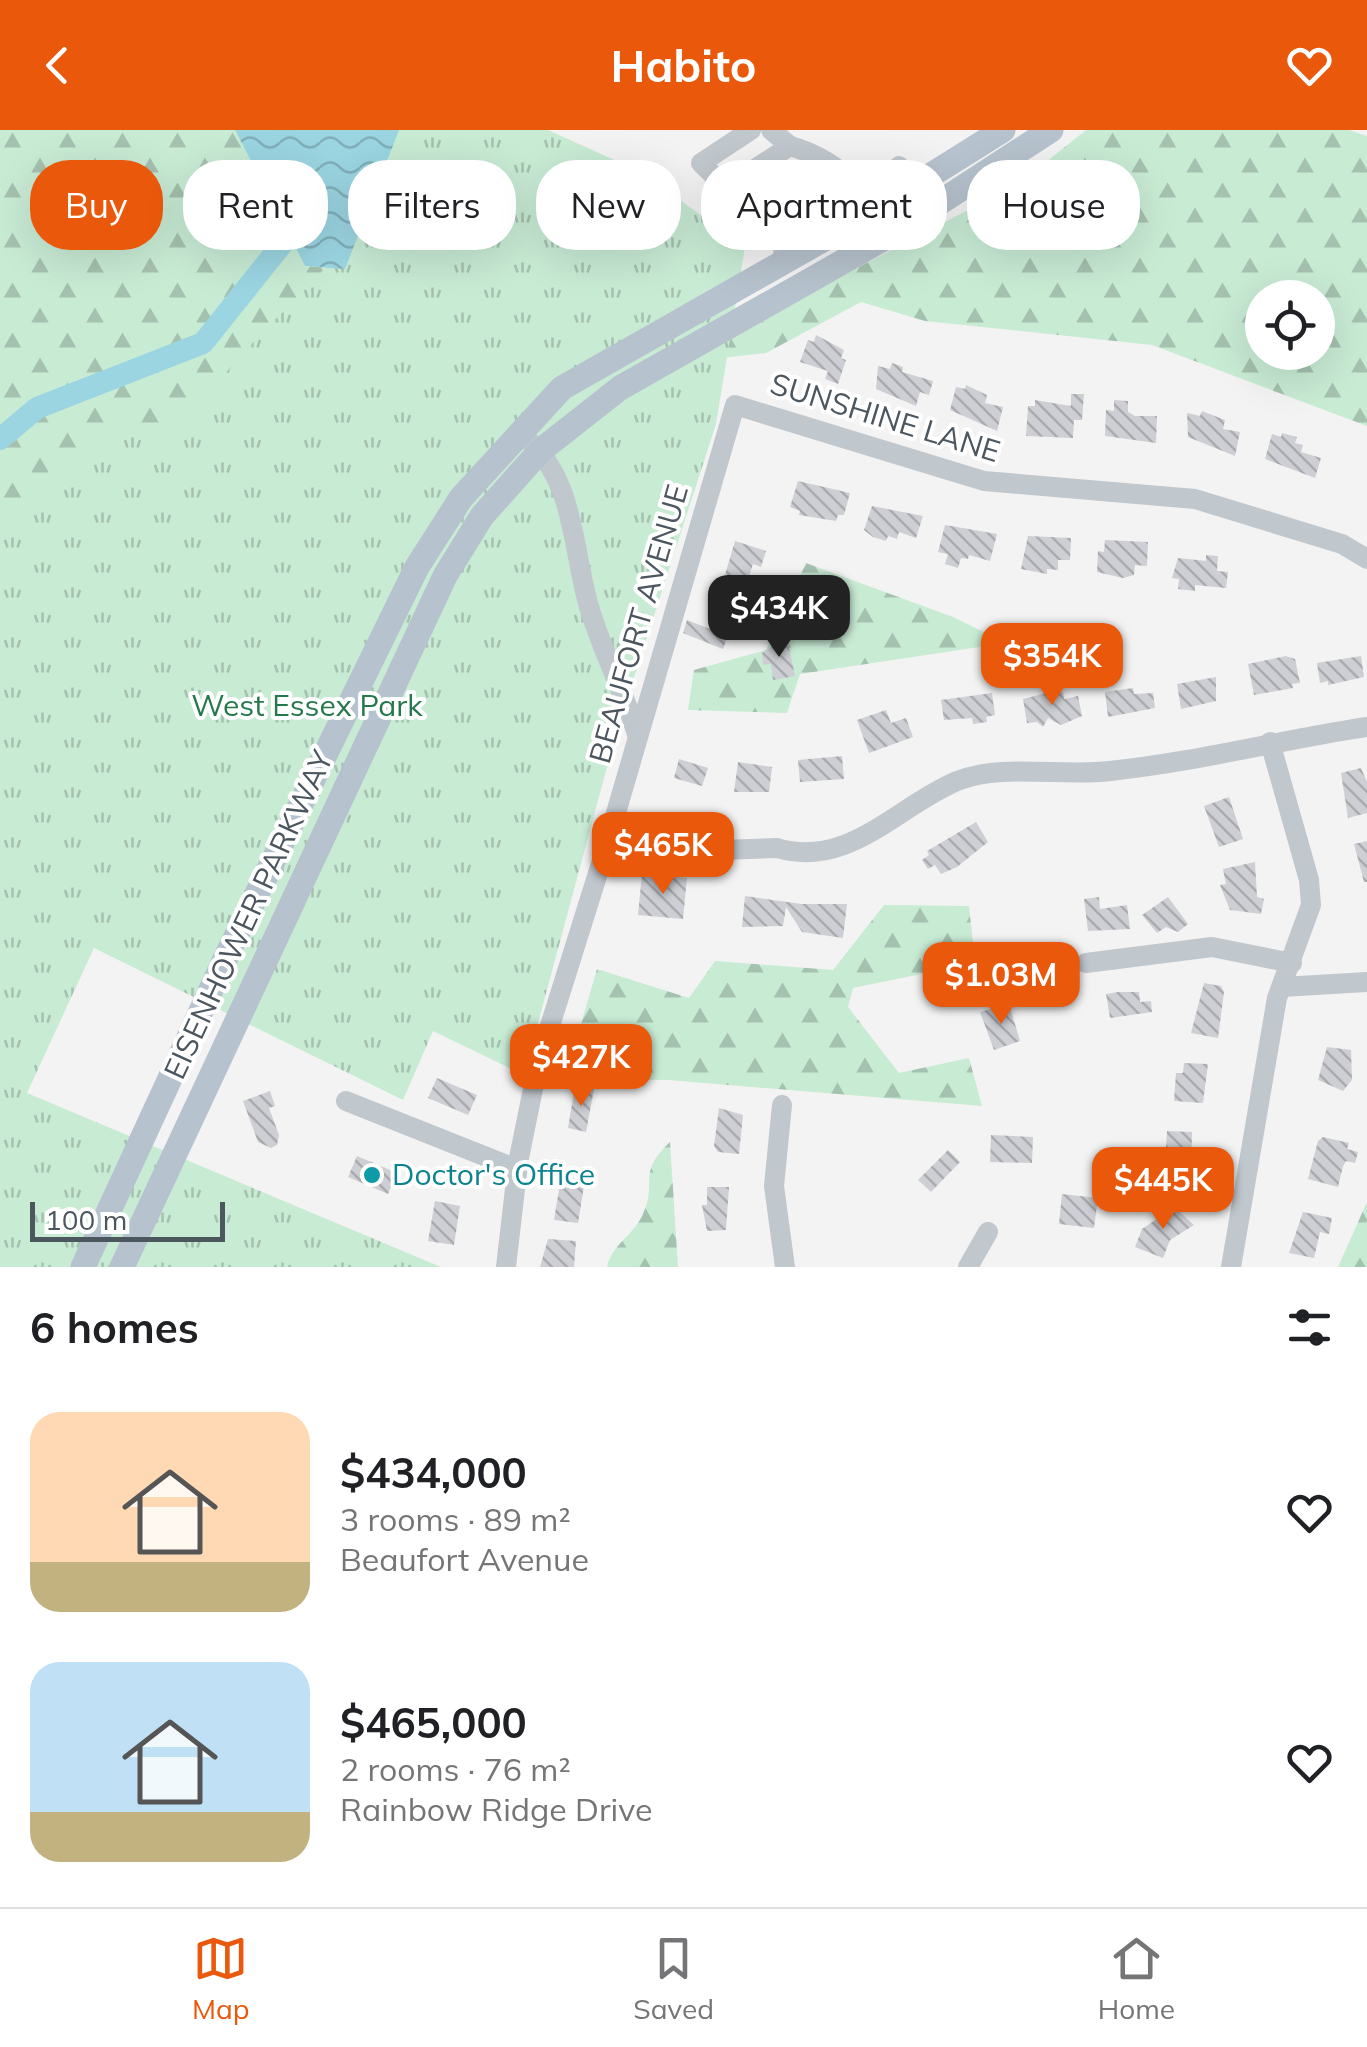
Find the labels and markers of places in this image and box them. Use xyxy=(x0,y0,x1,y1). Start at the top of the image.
pin: $434K xyxy=(709,575,849,660)
pin: $354K xyxy=(982,623,1122,708)
pin: $465K xyxy=(593,812,733,897)
pin: $1.03M xyxy=(920,942,1082,1027)
pin: $427K xyxy=(511,1024,651,1109)
pin: $445K xyxy=(1093,1147,1233,1232)
place label: Doctor's Office xyxy=(392,1155,595,1193)
marker: Doctor's Office xyxy=(361,1164,383,1186)

